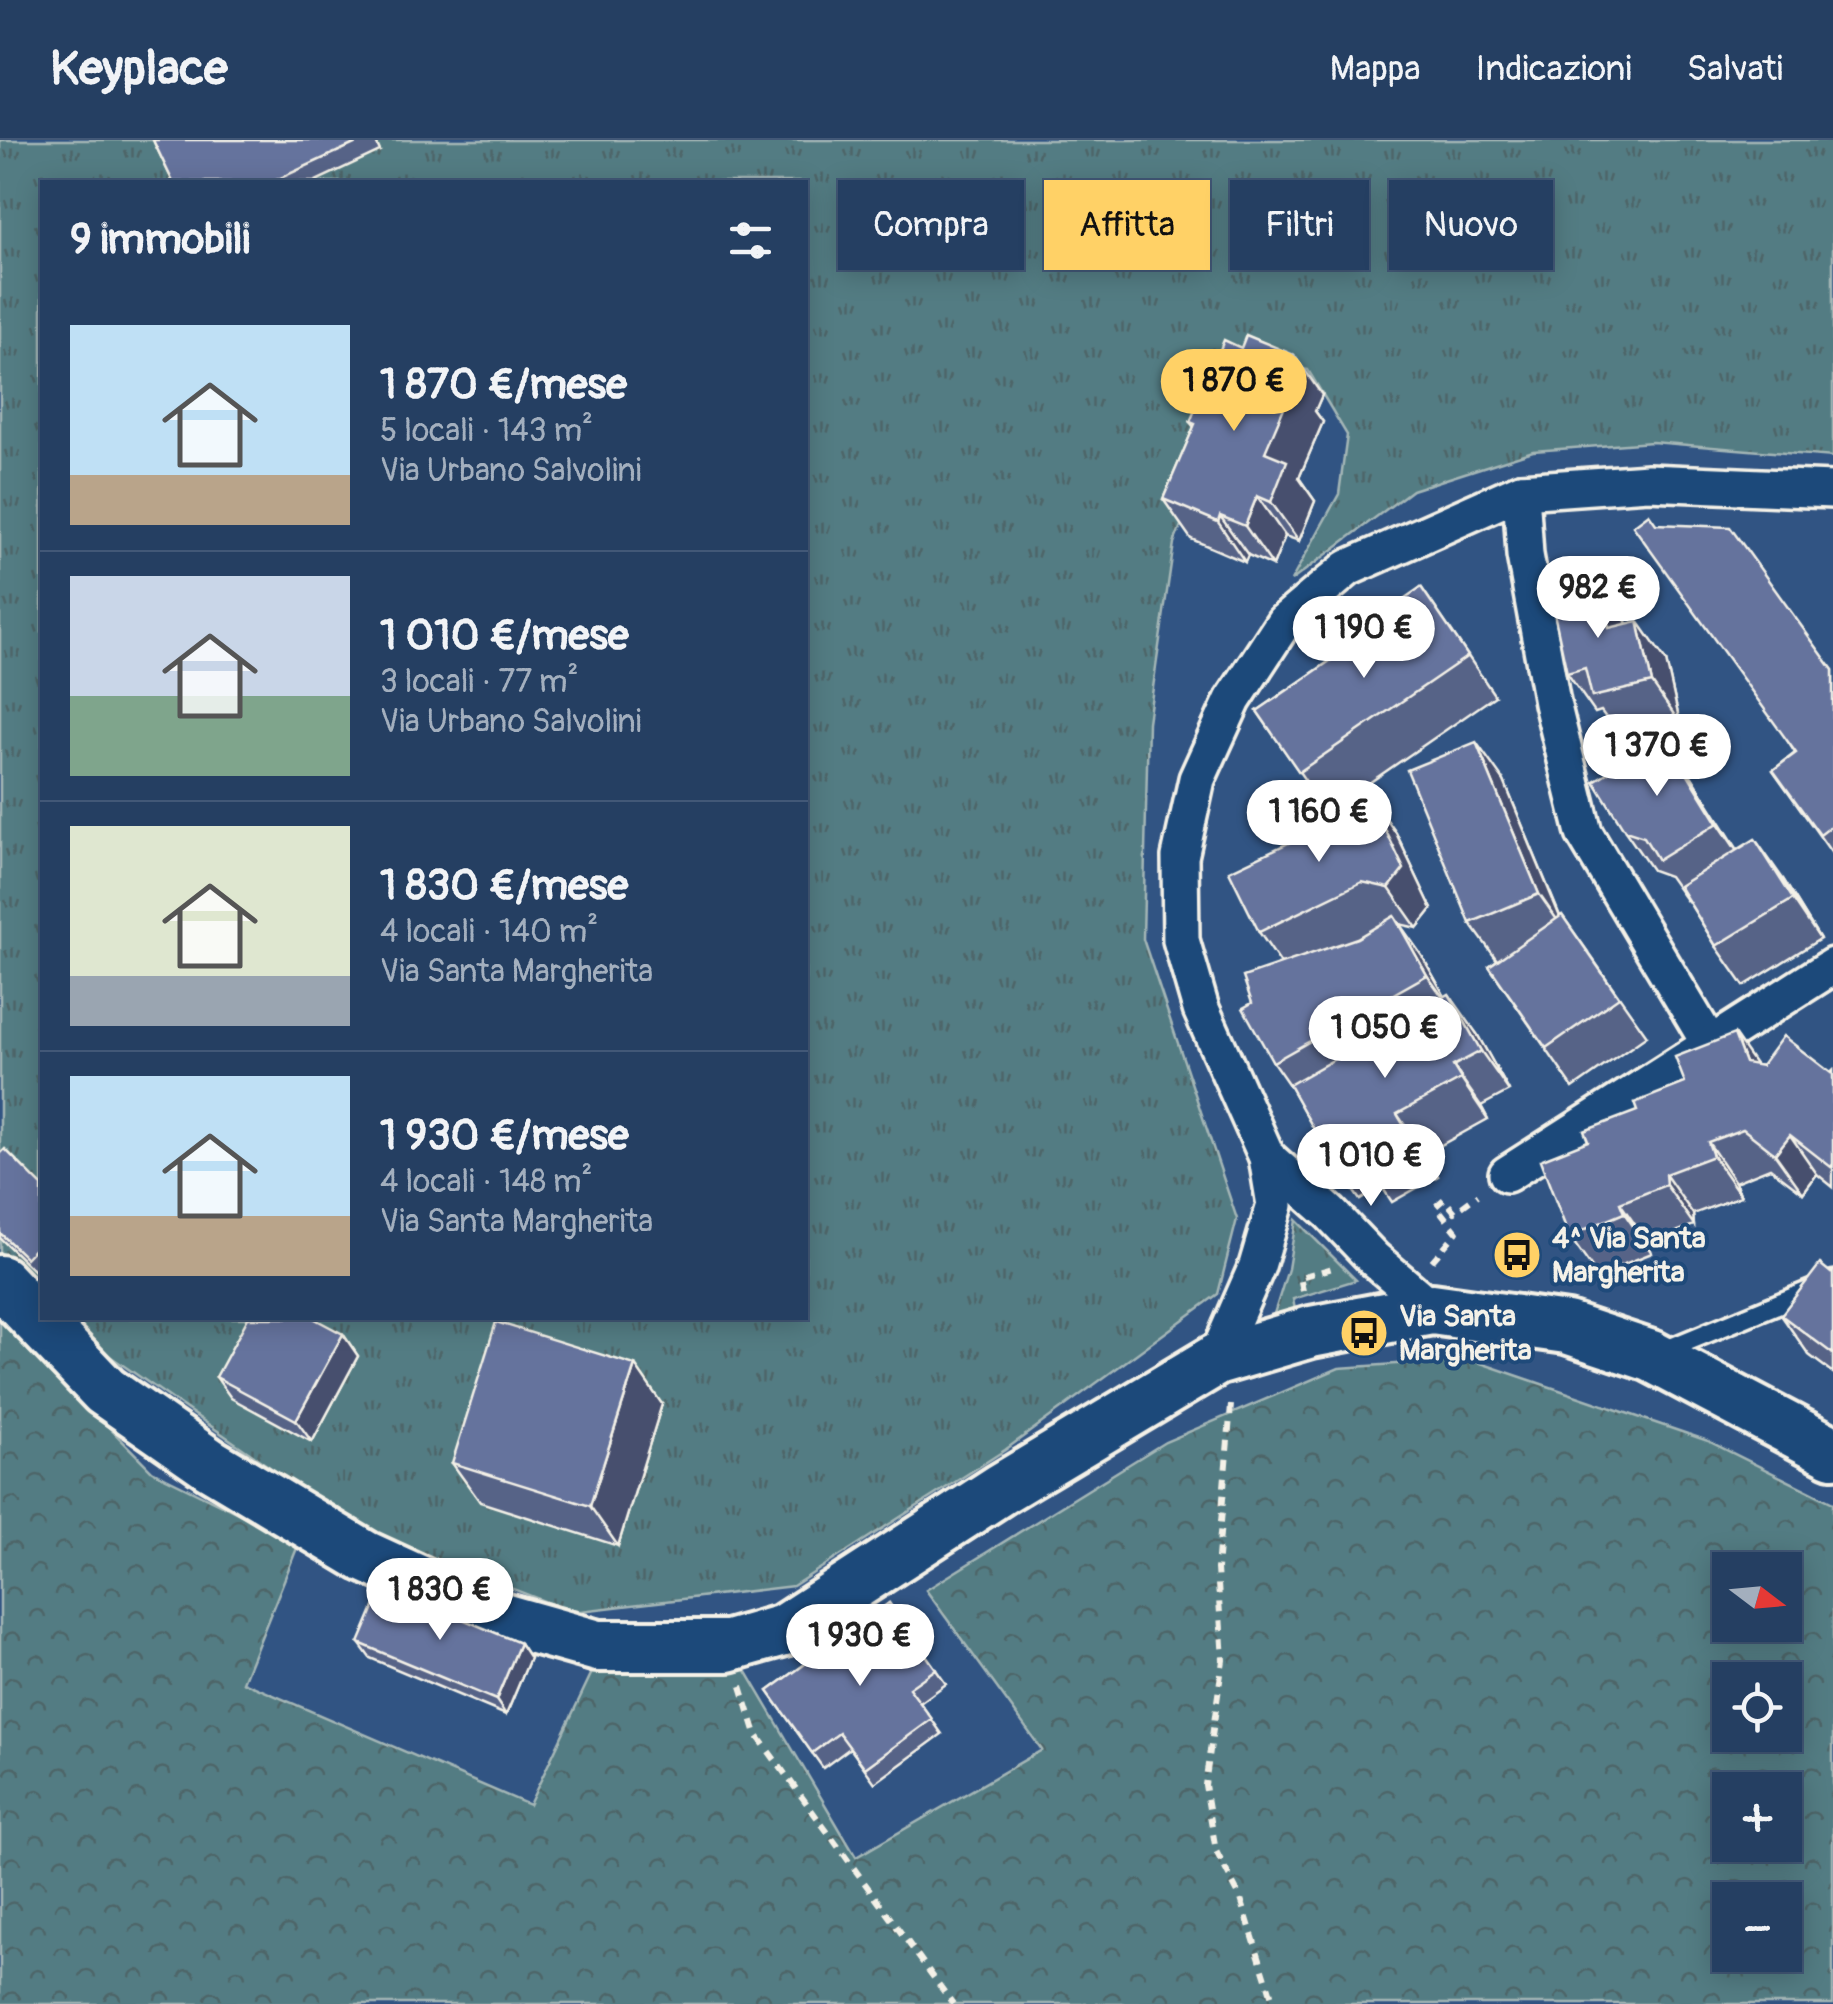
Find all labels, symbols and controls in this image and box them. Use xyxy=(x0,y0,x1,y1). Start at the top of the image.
text: Keyplace xyxy=(50,39,228,99)
text: Mappa xyxy=(1330,47,1421,91)
text: Indicazioni xyxy=(1476,47,1632,91)
text: Salvati xyxy=(1687,47,1783,91)
chip: Compra xyxy=(838,180,1024,270)
chip: Affitta xyxy=(1044,180,1210,270)
chip: Filtri xyxy=(1230,180,1369,270)
chip: Nuovo xyxy=(1389,180,1553,270)
icon: filters xyxy=(723,213,778,268)
text: 9 immobili xyxy=(70,214,250,266)
pin: 1 870 € xyxy=(1142,349,1326,434)
text: 1 870 €/mese xyxy=(380,359,627,411)
text: 1 870 € xyxy=(1183,361,1285,401)
icon: home xyxy=(150,365,270,485)
text: 5 locali · 143 m² xyxy=(380,411,593,451)
text: Via Urbano Salvolini xyxy=(380,451,641,491)
pin: 982 € xyxy=(1528,556,1668,641)
text: 982 € xyxy=(1559,568,1637,608)
pin: 1 190 € xyxy=(1272,596,1456,681)
text: 1 190 € xyxy=(1315,608,1413,648)
text: 1 010 €/mese xyxy=(380,610,629,662)
icon: home xyxy=(150,616,270,736)
text: 3 locali · 77 m² xyxy=(380,662,578,702)
text: Via Urbano Salvolini xyxy=(380,702,641,742)
pin: 1 370 € xyxy=(1565,714,1749,799)
text: 1 370 € xyxy=(1605,726,1709,766)
pin: 1 160 € xyxy=(1227,780,1411,865)
text: 1 160 € xyxy=(1269,792,1369,832)
text: 1 830 €/mese xyxy=(380,860,628,912)
icon: home xyxy=(150,866,270,986)
text: 4 locali · 140 m² xyxy=(380,912,598,952)
text: Via Santa Margherita xyxy=(380,952,653,992)
pin: 1 050 € xyxy=(1293,996,1477,1081)
text: 1 050 € xyxy=(1331,1008,1439,1048)
text: 1 930 €/mese xyxy=(380,1110,629,1162)
icon: home xyxy=(150,1116,270,1236)
pin: 1 010 € xyxy=(1279,1124,1463,1209)
text: 1 010 € xyxy=(1319,1136,1423,1176)
text: 4 locali · 148 m² xyxy=(380,1162,592,1202)
text: Via Santa Margherita xyxy=(380,1202,653,1242)
place label: 4^ Via Santa Margherita xyxy=(1552,1220,1706,1291)
bus stop icon: 4^ Via Santa Margherita xyxy=(1491,1229,1543,1281)
place label: Via Santa Margherita xyxy=(1399,1298,1532,1369)
bus stop icon: Via Santa Margherita xyxy=(1338,1307,1390,1359)
north arrow xyxy=(1712,1552,1802,1642)
map controls xyxy=(1712,1552,1802,1972)
pin: 1 830 € xyxy=(348,1558,532,1643)
text: 1 830 € xyxy=(388,1570,492,1610)
pin: 1 930 € xyxy=(768,1604,952,1689)
text: 1 930 € xyxy=(808,1616,912,1656)
button: locate xyxy=(1712,1662,1802,1752)
button: + xyxy=(1712,1772,1802,1862)
button: − xyxy=(1712,1882,1802,1972)

